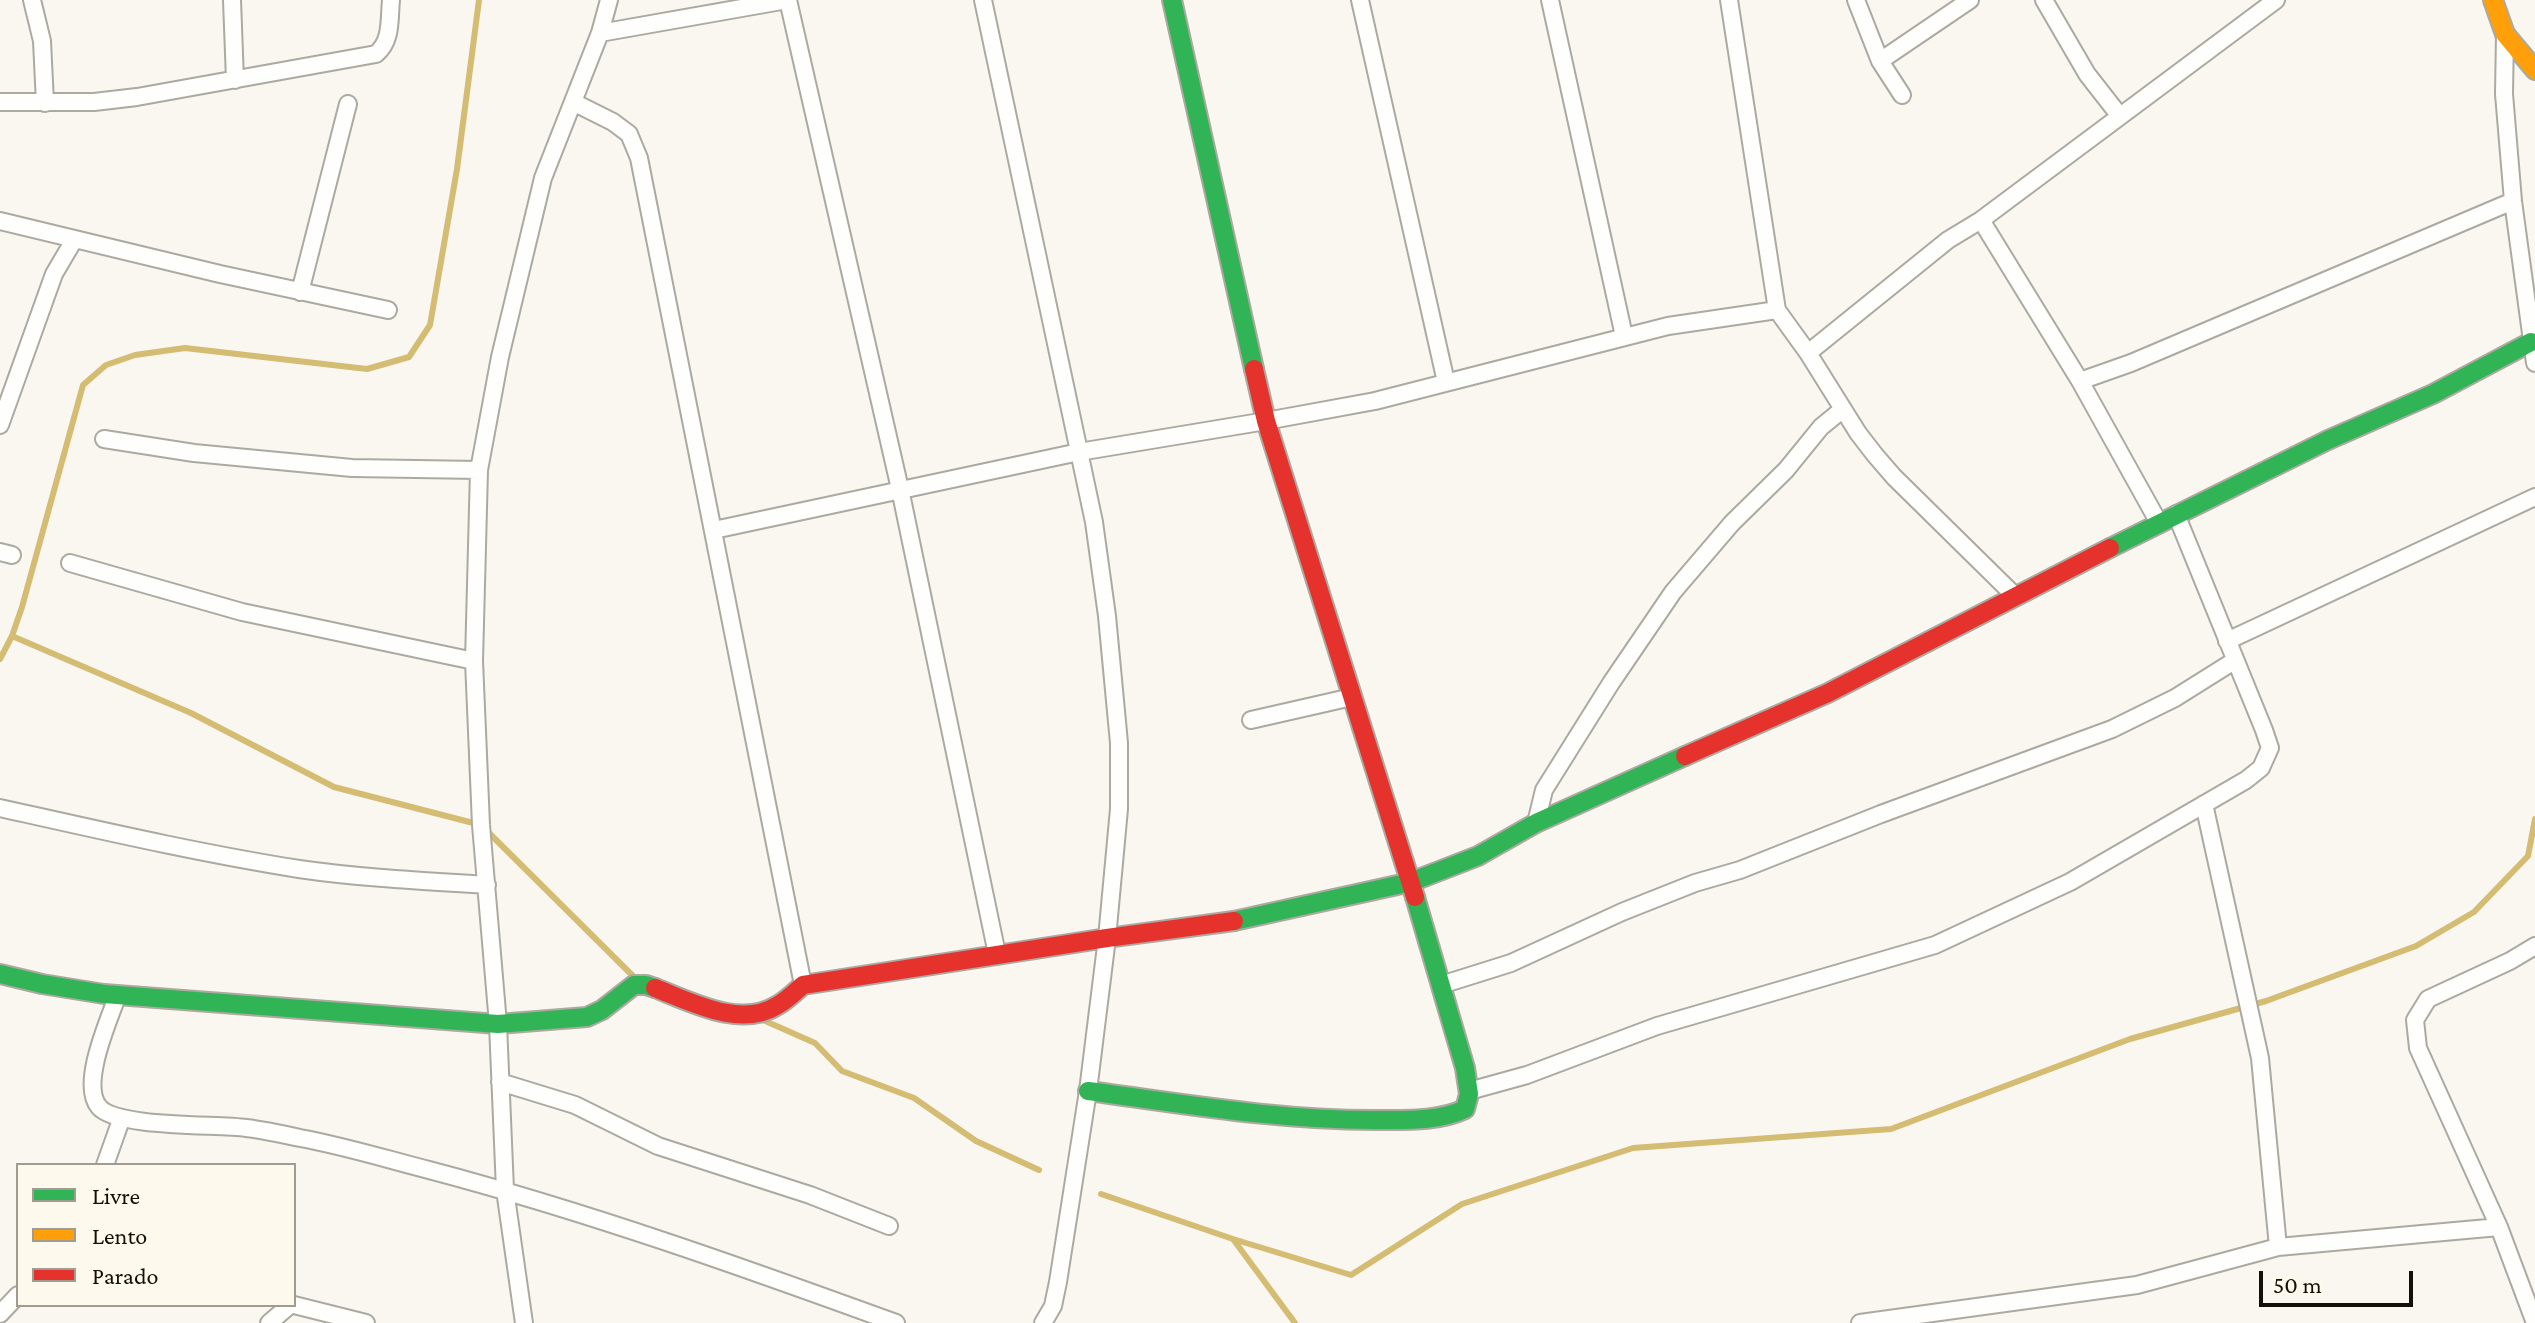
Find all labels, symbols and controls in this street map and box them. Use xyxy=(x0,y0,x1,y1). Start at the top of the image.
legend xyxy=(16,1163,296,1307)
text: Livre xyxy=(92,1182,140,1209)
text: Lento xyxy=(92,1222,147,1249)
scale bar xyxy=(2263,1255,2417,1305)
text: Parado xyxy=(92,1262,159,1289)
text: 50 m xyxy=(2273,1271,2322,1298)

